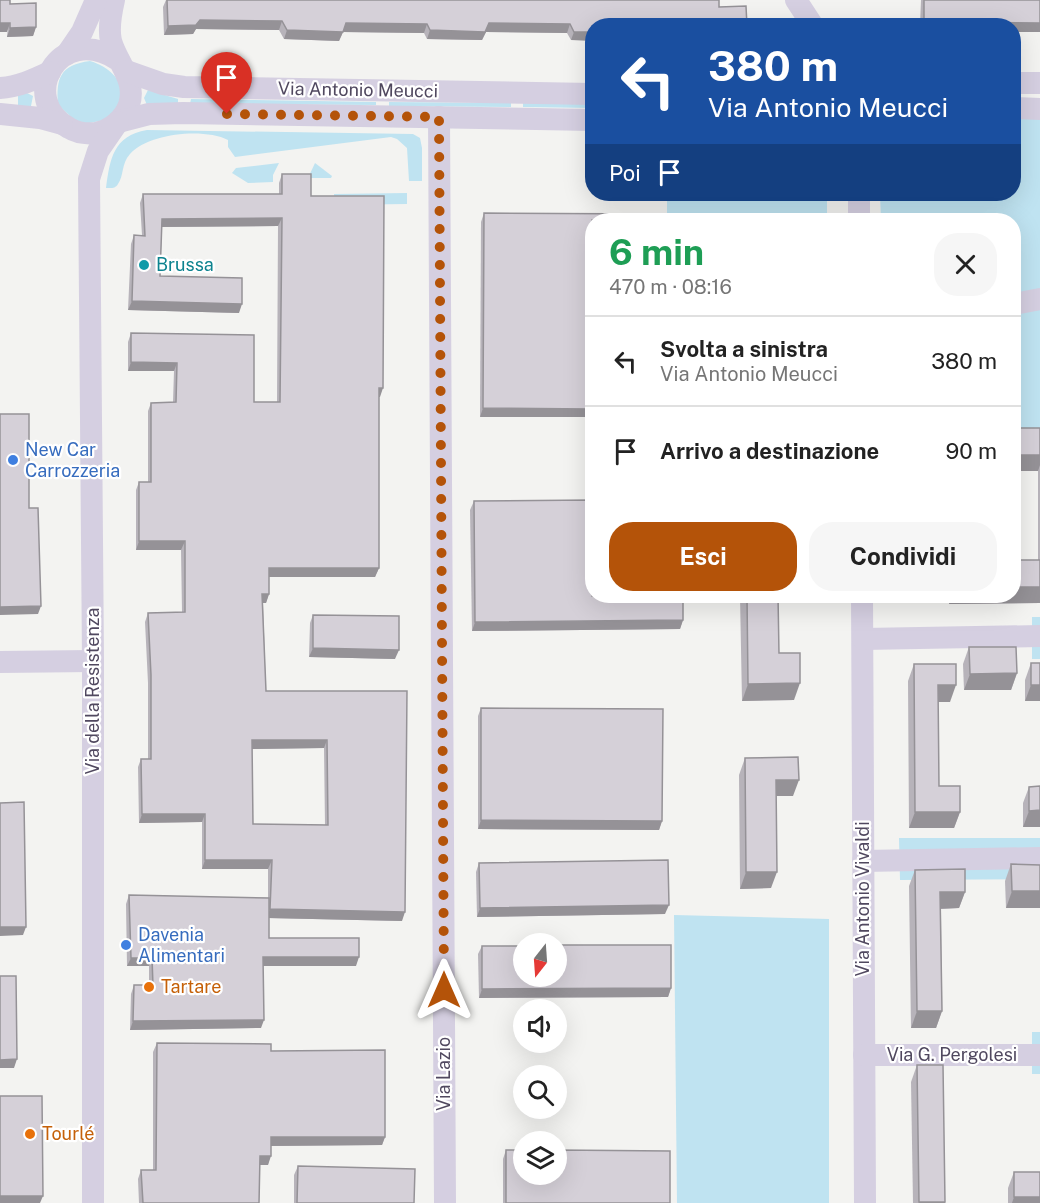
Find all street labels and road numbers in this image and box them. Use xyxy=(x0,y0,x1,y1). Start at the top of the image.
street label: Via Antonio Meucci xyxy=(278,78,438,101)
street label: Via della Resistenza xyxy=(82,608,103,774)
street label: Via Antonio Vivaldi xyxy=(852,821,873,977)
street label: Via Lazio xyxy=(433,1037,454,1111)
street label: Via G. Pergolesi xyxy=(887,1044,1017,1065)

